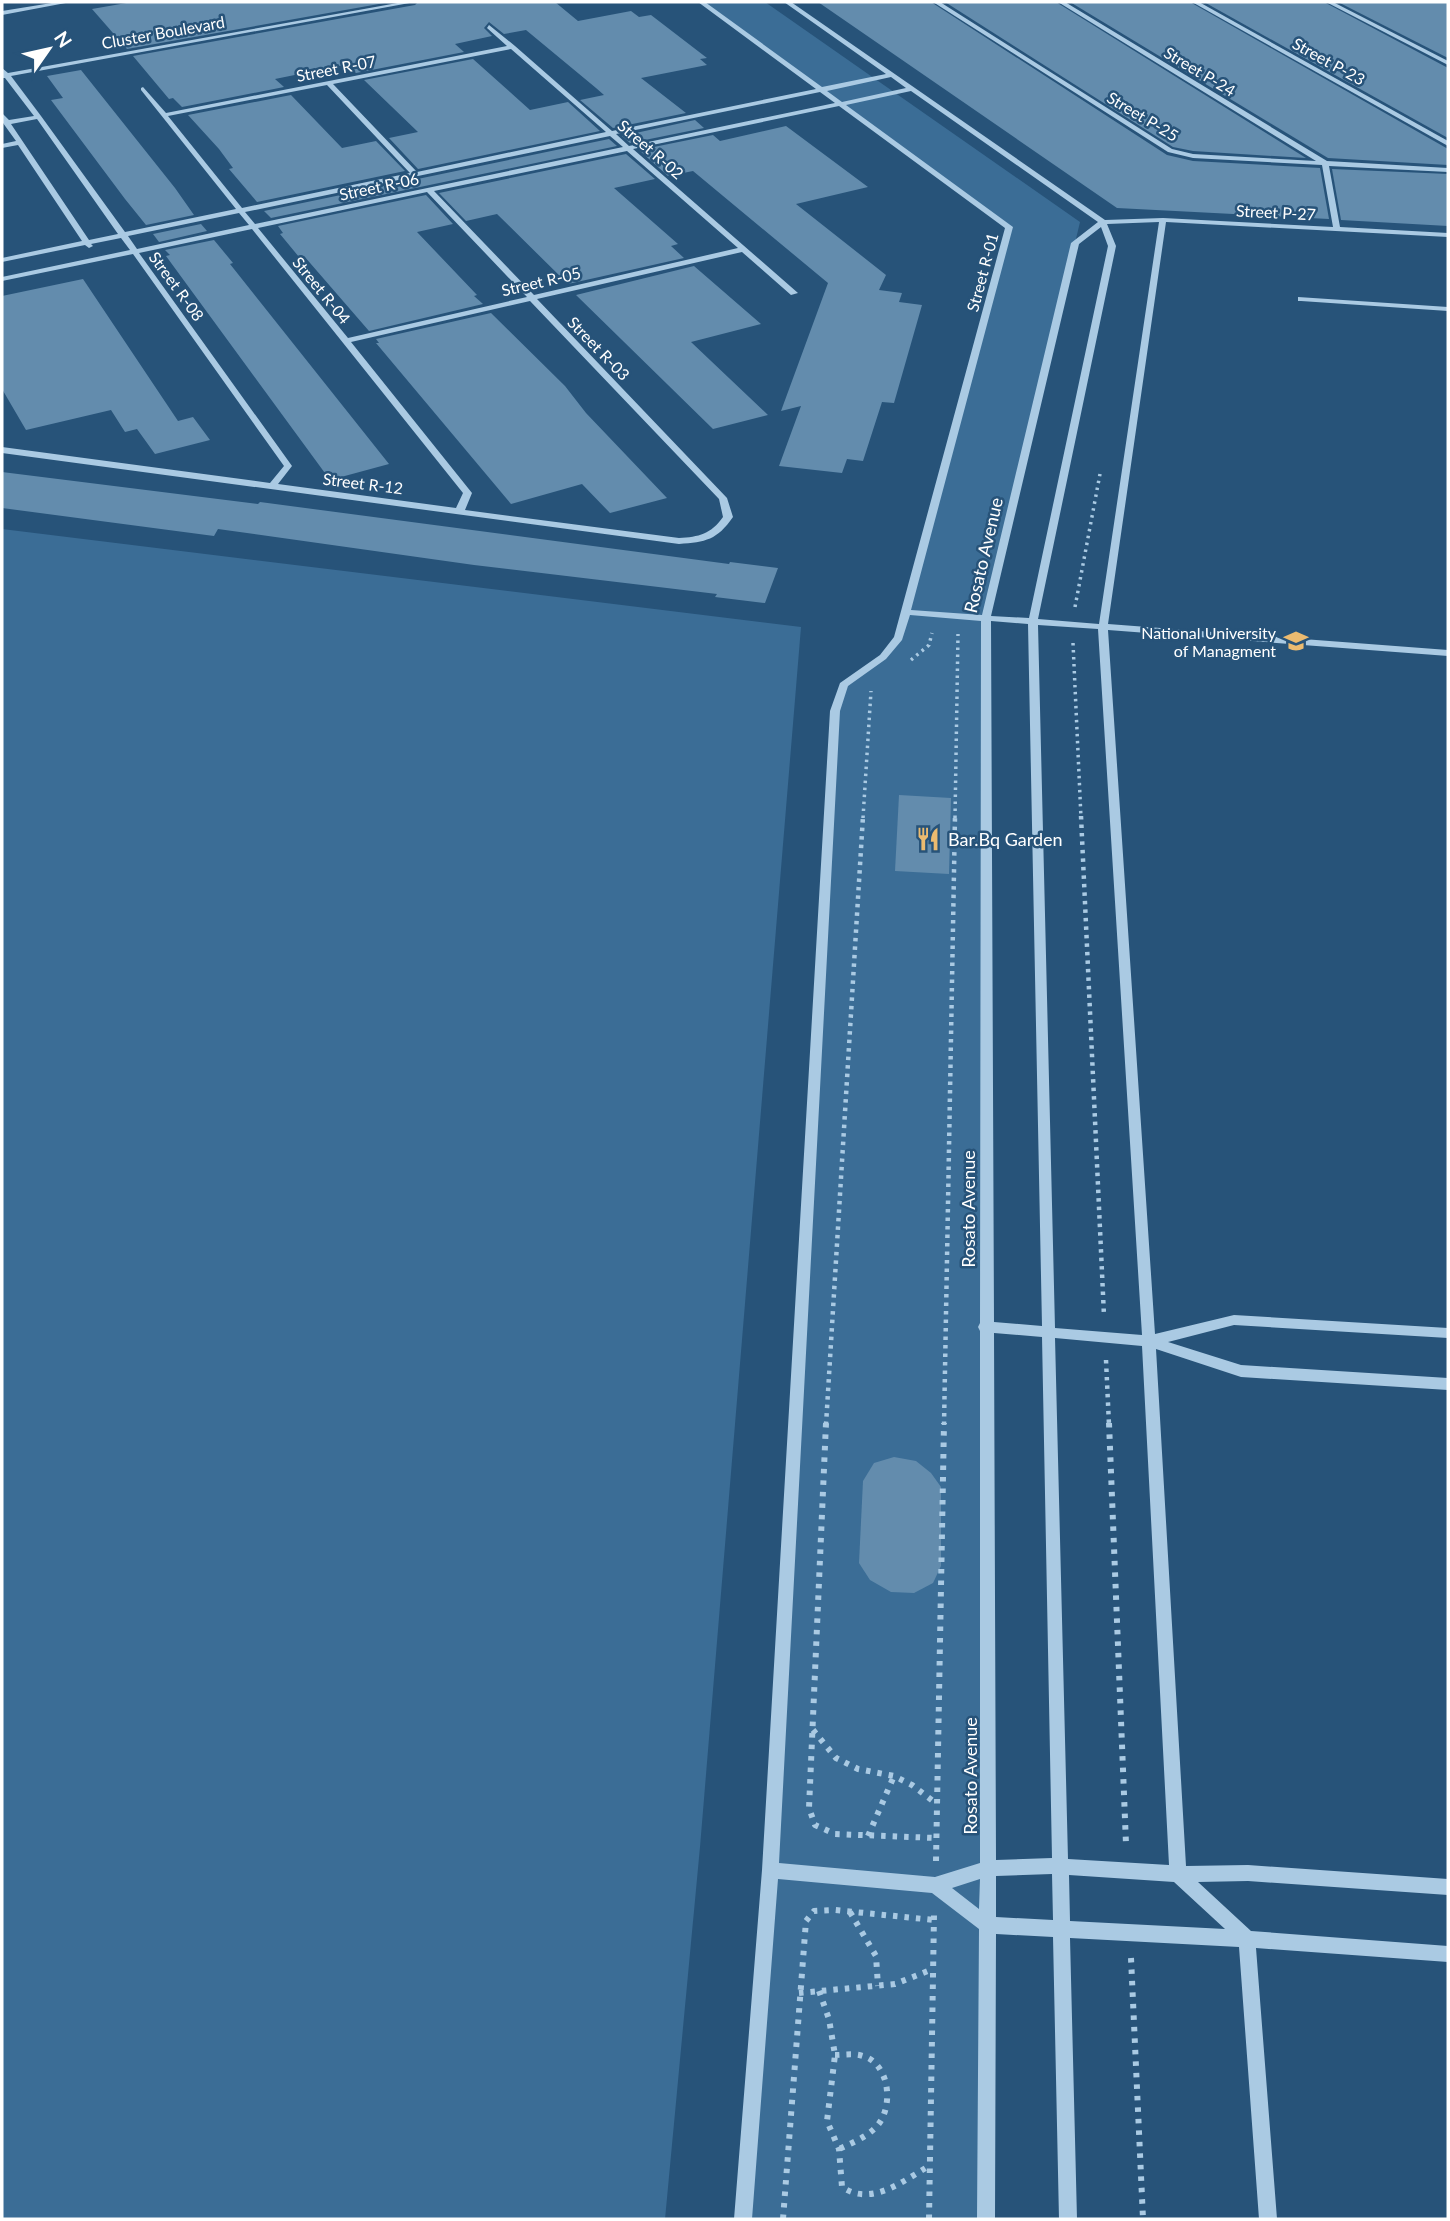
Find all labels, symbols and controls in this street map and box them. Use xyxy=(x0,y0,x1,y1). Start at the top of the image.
street label: Cluster Boulevard xyxy=(100,12,226,52)
north arrow xyxy=(14,14,84,84)
text: N xyxy=(50,27,77,52)
street label: Street P-23 xyxy=(1289,33,1369,89)
street label: Street P-24 xyxy=(1161,42,1239,100)
street label: Street R-07 xyxy=(295,51,377,85)
street label: Street P-25 xyxy=(1104,87,1182,145)
street label: Street R-02 xyxy=(614,115,688,183)
street label: Street R-06 xyxy=(338,168,420,204)
street label: Street P-27 xyxy=(1236,200,1316,224)
street label: Street R-01 xyxy=(962,231,1002,313)
street label: Street R-08 xyxy=(146,248,208,324)
street label: Street R-04 xyxy=(289,253,355,327)
street label: Street R-05 xyxy=(500,263,582,299)
street label: Street R-03 xyxy=(564,312,634,384)
street label: Street R-12 xyxy=(322,469,404,497)
street label: Rosato Avenue xyxy=(959,495,1007,615)
place label: National University of Managment xyxy=(1141,623,1277,660)
school or university icon: National University of Managment xyxy=(1282,627,1310,655)
restaurant icon: Bar.Bq Garden xyxy=(914,825,942,853)
place label: Bar.Bq Garden xyxy=(948,828,1063,850)
street label: Rosato Avenue xyxy=(957,1150,979,1268)
street label: Rosato Avenue xyxy=(959,1717,981,1835)

